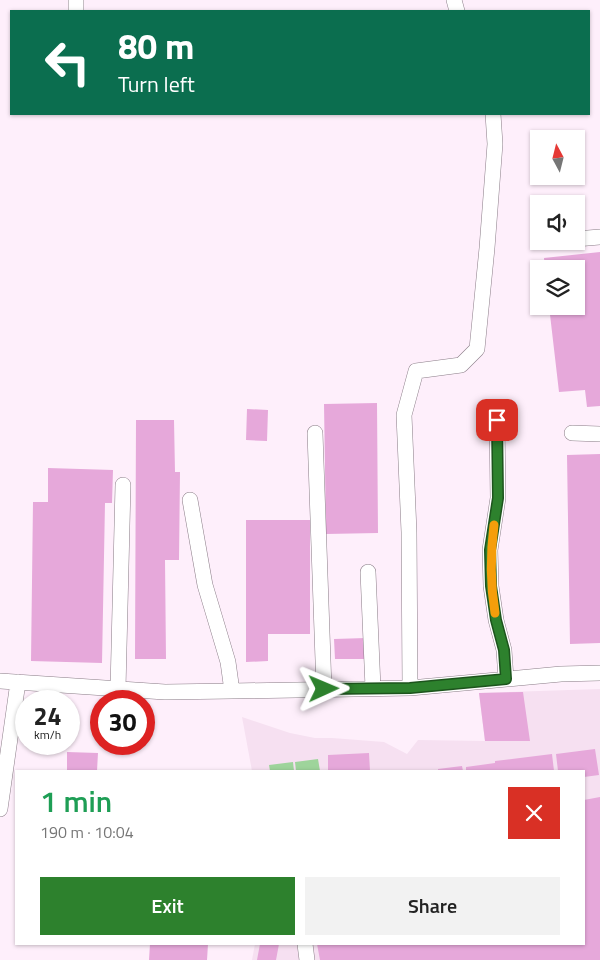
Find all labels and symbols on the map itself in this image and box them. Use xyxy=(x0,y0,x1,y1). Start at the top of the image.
north arrow xyxy=(530,130,585,185)
pin xyxy=(476,399,518,441)
position arrow xyxy=(297,662,349,714)
speed limit sign: 30 xyxy=(90,690,155,755)

